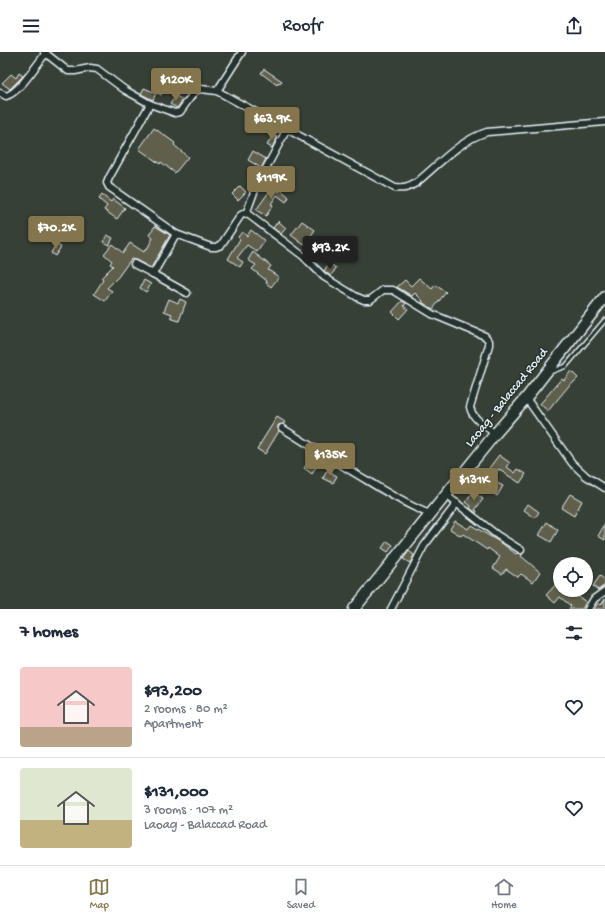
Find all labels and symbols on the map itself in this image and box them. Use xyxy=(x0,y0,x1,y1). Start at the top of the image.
pin: $120K xyxy=(148,68,204,102)
pin: $63.9K xyxy=(239,107,305,141)
pin: $119K xyxy=(243,166,299,200)
pin: $70.2K xyxy=(23,216,89,250)
pin: $93.2K xyxy=(297,236,363,270)
street label: Laoag - Balaccad Road xyxy=(463,345,552,450)
pin: $135K xyxy=(302,443,358,477)
pin: $131K xyxy=(446,468,502,502)

